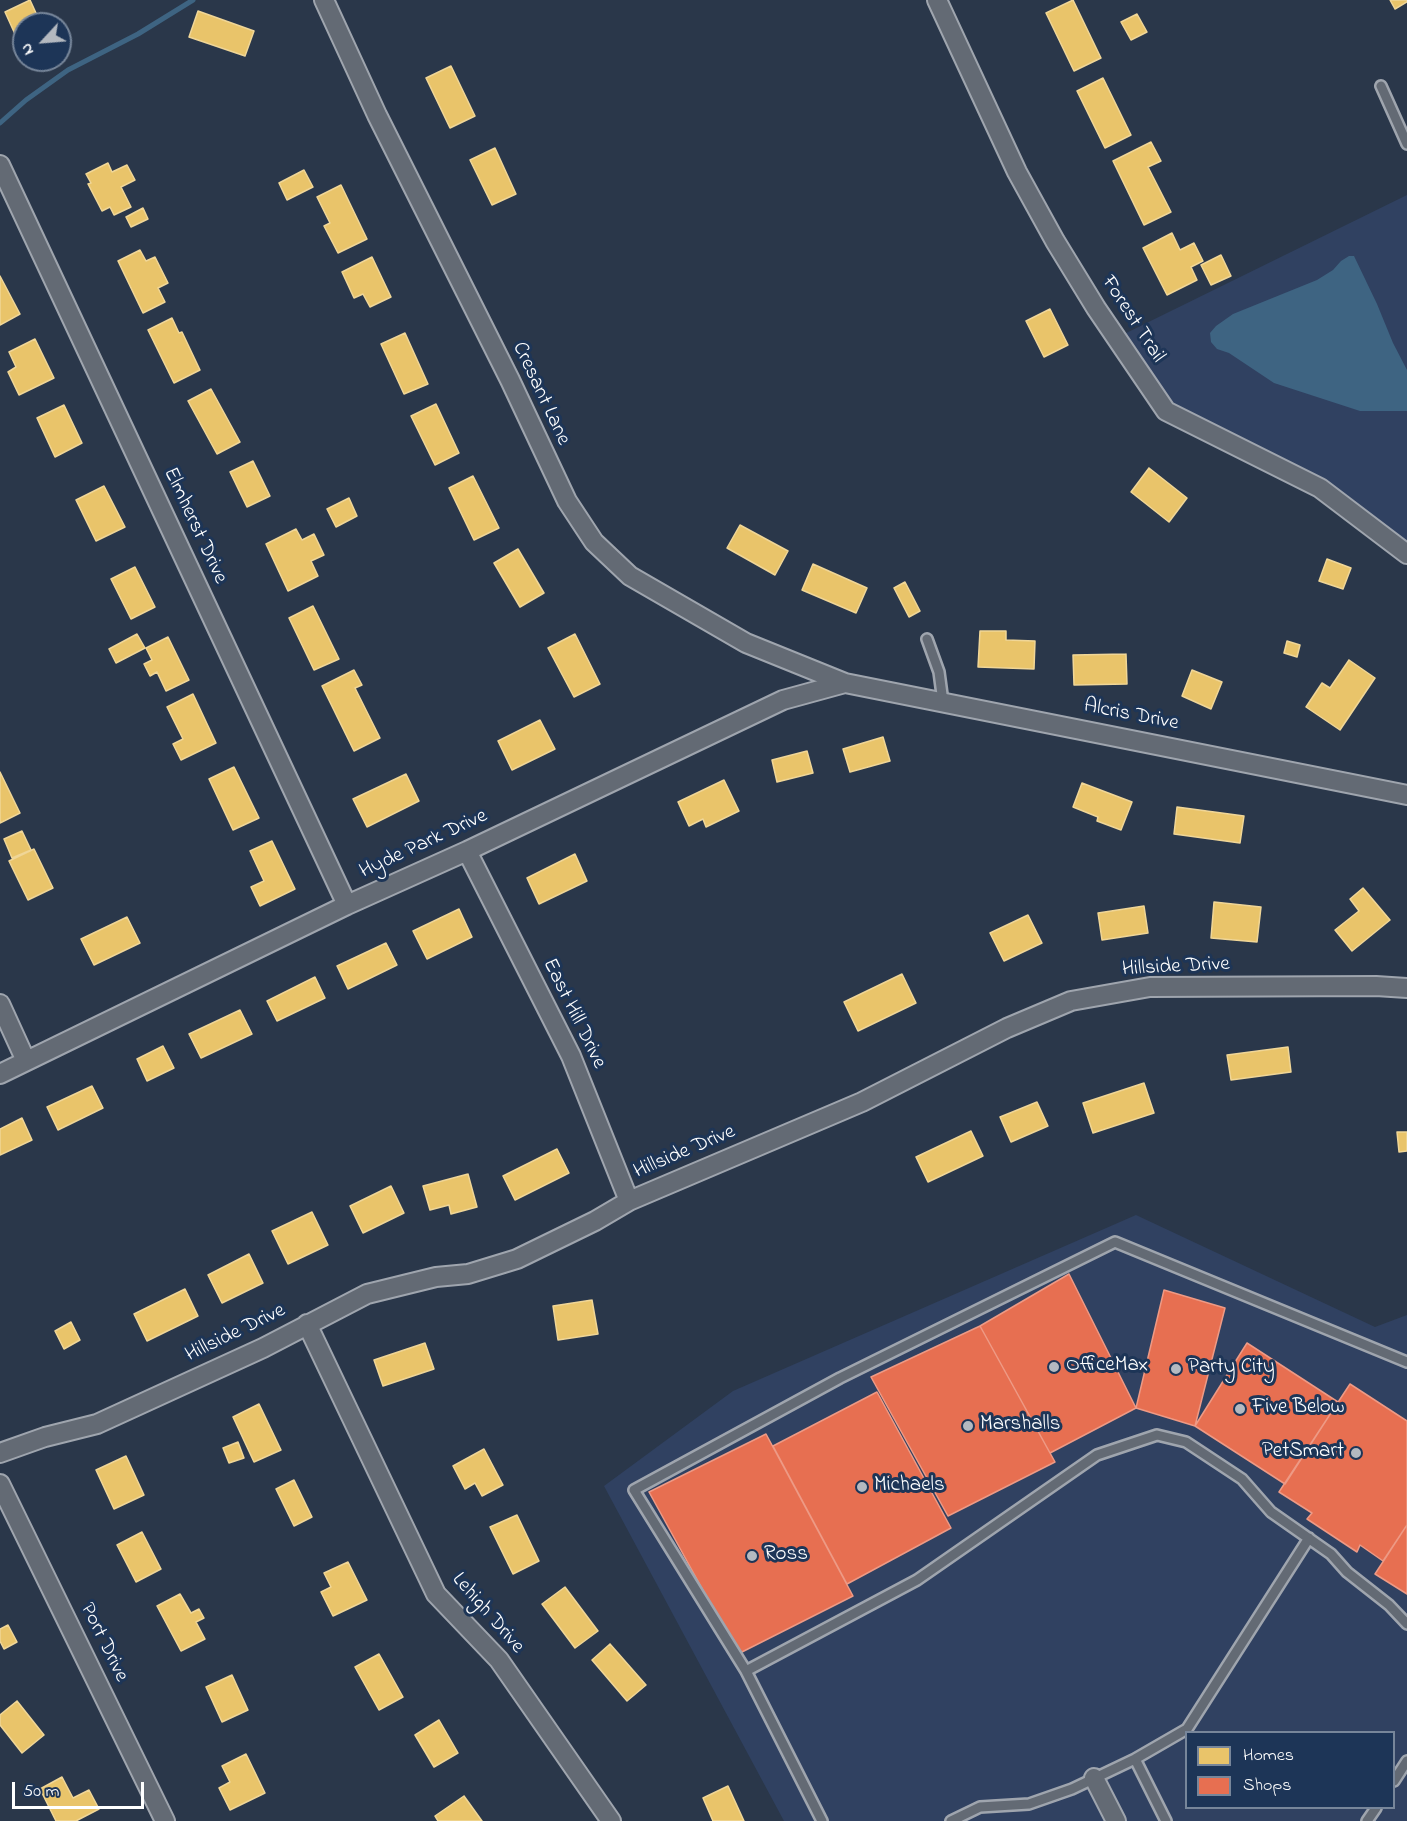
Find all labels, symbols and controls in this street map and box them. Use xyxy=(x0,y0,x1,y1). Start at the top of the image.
north arrow xyxy=(12,12,72,72)
text: N xyxy=(14,39,41,59)
street label: Forest Trail xyxy=(1095,272,1169,368)
street label: Cresant Lane xyxy=(505,338,575,450)
street label: Elmherst Drive xyxy=(156,464,232,588)
street label: Alcris Drive xyxy=(1082,694,1180,738)
street label: Hyde Park Drive xyxy=(356,804,492,886)
street label: Hillside Drive xyxy=(1122,953,1230,983)
street label: East Hill Drive xyxy=(536,955,610,1073)
street label: Hillside Drive xyxy=(630,1120,740,1186)
street label: Hillside Drive xyxy=(182,1299,290,1369)
place label: OfficeMax xyxy=(1066,1354,1148,1380)
place label: Party City xyxy=(1188,1356,1275,1382)
marker: OfficeMax xyxy=(1047,1360,1061,1374)
marker: Party City xyxy=(1169,1362,1183,1376)
place label: Five Below xyxy=(1252,1396,1345,1422)
marker: Five Below xyxy=(1233,1402,1247,1416)
place label: Marshalls xyxy=(980,1413,1060,1439)
marker: Marshalls xyxy=(961,1419,975,1433)
place label: PetSmart xyxy=(1262,1440,1344,1466)
marker: PetSmart xyxy=(1349,1446,1363,1460)
place label: Michaels xyxy=(874,1474,945,1500)
marker: Michaels xyxy=(855,1480,869,1494)
place label: Ross xyxy=(764,1543,808,1569)
marker: Ross xyxy=(745,1549,759,1563)
street label: Lehigh Drive xyxy=(445,1569,529,1659)
street label: Port Drive xyxy=(73,1600,133,1686)
legend xyxy=(1185,1731,1395,1809)
text: Homes xyxy=(1243,1743,1294,1769)
scale bar xyxy=(15,1770,147,1808)
text: Shops xyxy=(1243,1773,1291,1799)
text: 50 m xyxy=(23,1779,60,1805)

